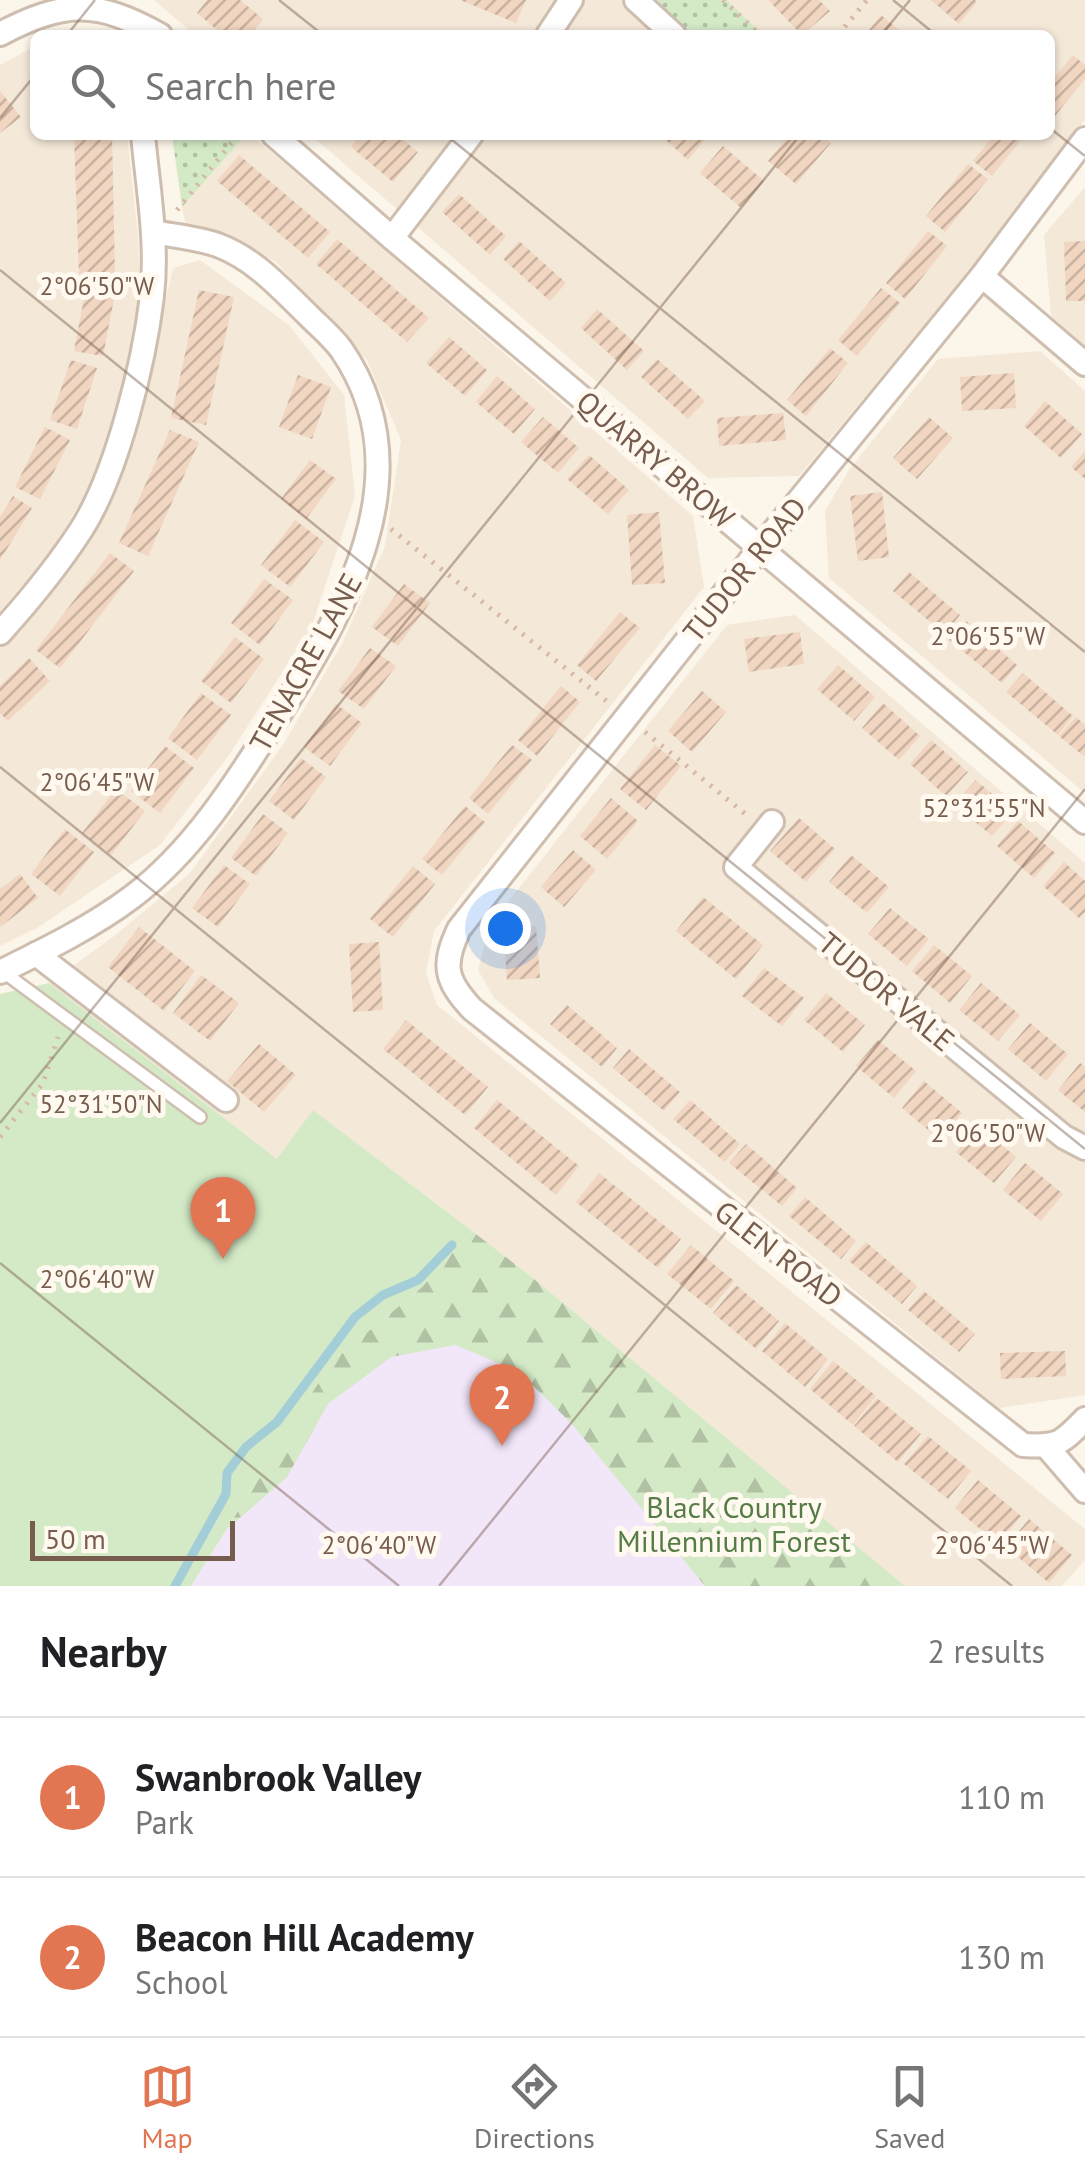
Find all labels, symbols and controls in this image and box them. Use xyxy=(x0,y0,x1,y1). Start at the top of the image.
search box xyxy=(30,30,1055,140)
icon: search xyxy=(65,58,120,113)
text: Search here xyxy=(145,61,337,110)
text: 2°06'50"W xyxy=(40,270,154,302)
street label: QUARRY BROW xyxy=(569,382,743,536)
street label: TUDOR ROAD xyxy=(674,488,814,650)
street label: TENACRE LANE xyxy=(240,566,370,758)
text: 2°06'55"W xyxy=(931,620,1045,652)
text: 2°06'45"W xyxy=(40,766,154,798)
text: 52°31'55"N xyxy=(922,792,1046,824)
your location xyxy=(480,903,531,954)
street label: TUDOR VALE xyxy=(811,923,963,1059)
text: 52°31'50"N xyxy=(39,1088,163,1120)
text: 2°06'50"W xyxy=(931,1117,1045,1149)
pin: 1 xyxy=(190,1176,256,1259)
street label: GLEN ROAD xyxy=(707,1191,851,1315)
text: 2°06'40"W xyxy=(40,1263,154,1295)
pin: 2 xyxy=(470,1364,534,1446)
park label: Black Country Millennium Forest xyxy=(617,1487,851,1560)
scale bar xyxy=(30,1516,235,1560)
text: 50 m xyxy=(45,1520,106,1557)
text: 2°06'40"W xyxy=(322,1529,436,1561)
text: 2°06'45"W xyxy=(935,1529,1049,1561)
text: Nearby xyxy=(40,1624,167,1679)
text: 2 results xyxy=(927,1630,1045,1672)
text: Swanbrook Valley xyxy=(135,1752,421,1801)
text: 1 xyxy=(63,1776,82,1818)
text: 110 m xyxy=(958,1776,1045,1818)
text: Park xyxy=(135,1801,194,1843)
text: Beacon Hill Academy xyxy=(135,1912,474,1961)
text: 2 xyxy=(63,1936,82,1978)
text: 130 m xyxy=(958,1936,1045,1978)
text: School xyxy=(135,1961,228,2003)
tab: Map xyxy=(140,2059,195,2156)
tab: Directions xyxy=(474,2059,595,2156)
tab: Saved xyxy=(874,2059,945,2156)

